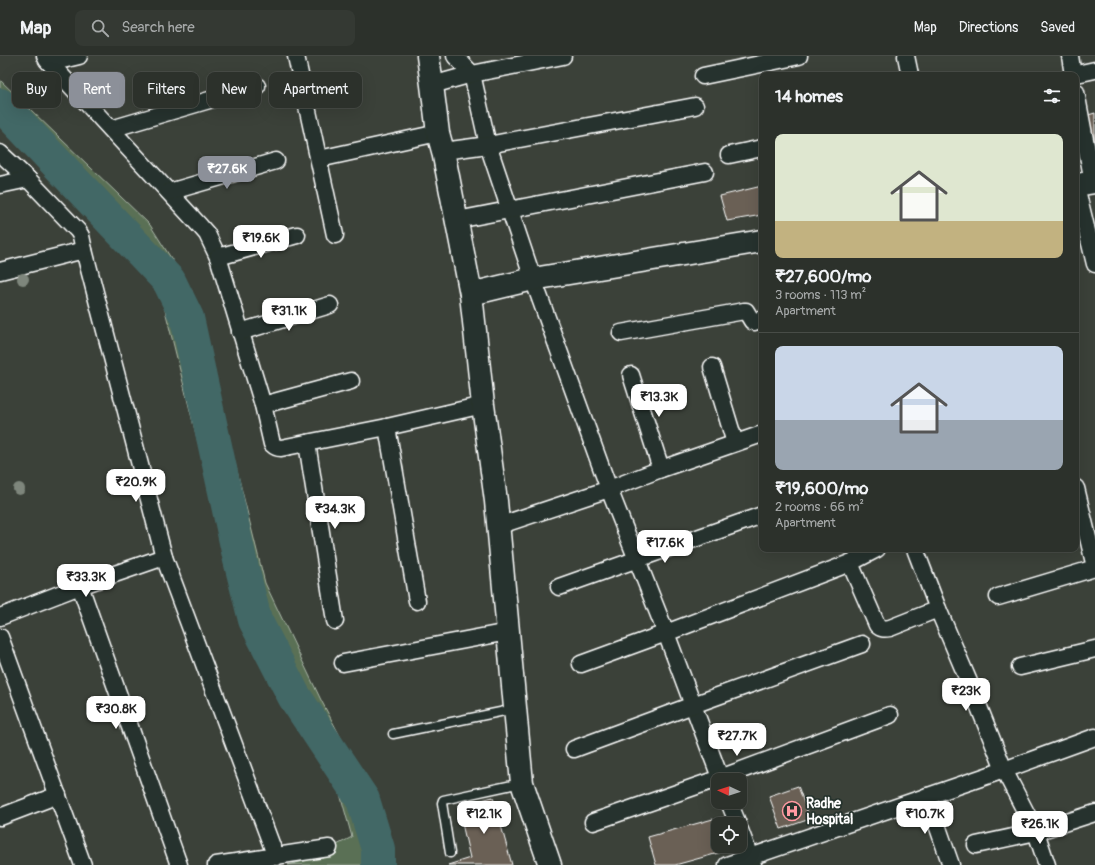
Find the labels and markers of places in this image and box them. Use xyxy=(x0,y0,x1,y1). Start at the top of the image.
pin: ₹27.6K xyxy=(194,156,260,190)
pin: ₹19.6K xyxy=(228,225,294,259)
pin: ₹31.1K xyxy=(256,298,322,332)
pin: ₹13.3K xyxy=(626,384,692,418)
pin: ₹20.9K xyxy=(103,469,169,503)
pin: ₹34.3K xyxy=(302,496,368,530)
pin: ₹17.6K xyxy=(632,530,698,564)
pin: ₹33.3K xyxy=(53,564,119,598)
pin: ₹23K xyxy=(942,678,990,712)
pin: ₹30.8K xyxy=(83,696,149,730)
pin: ₹27.7K xyxy=(704,723,770,757)
place label: Radhe Hospital xyxy=(806,795,853,828)
hospital icon: Radhe Hospital xyxy=(781,800,803,822)
pin: ₹12.1K xyxy=(451,801,517,835)
pin: ₹10.7K xyxy=(892,801,958,835)
pin: ₹26.1K xyxy=(1007,811,1073,845)

